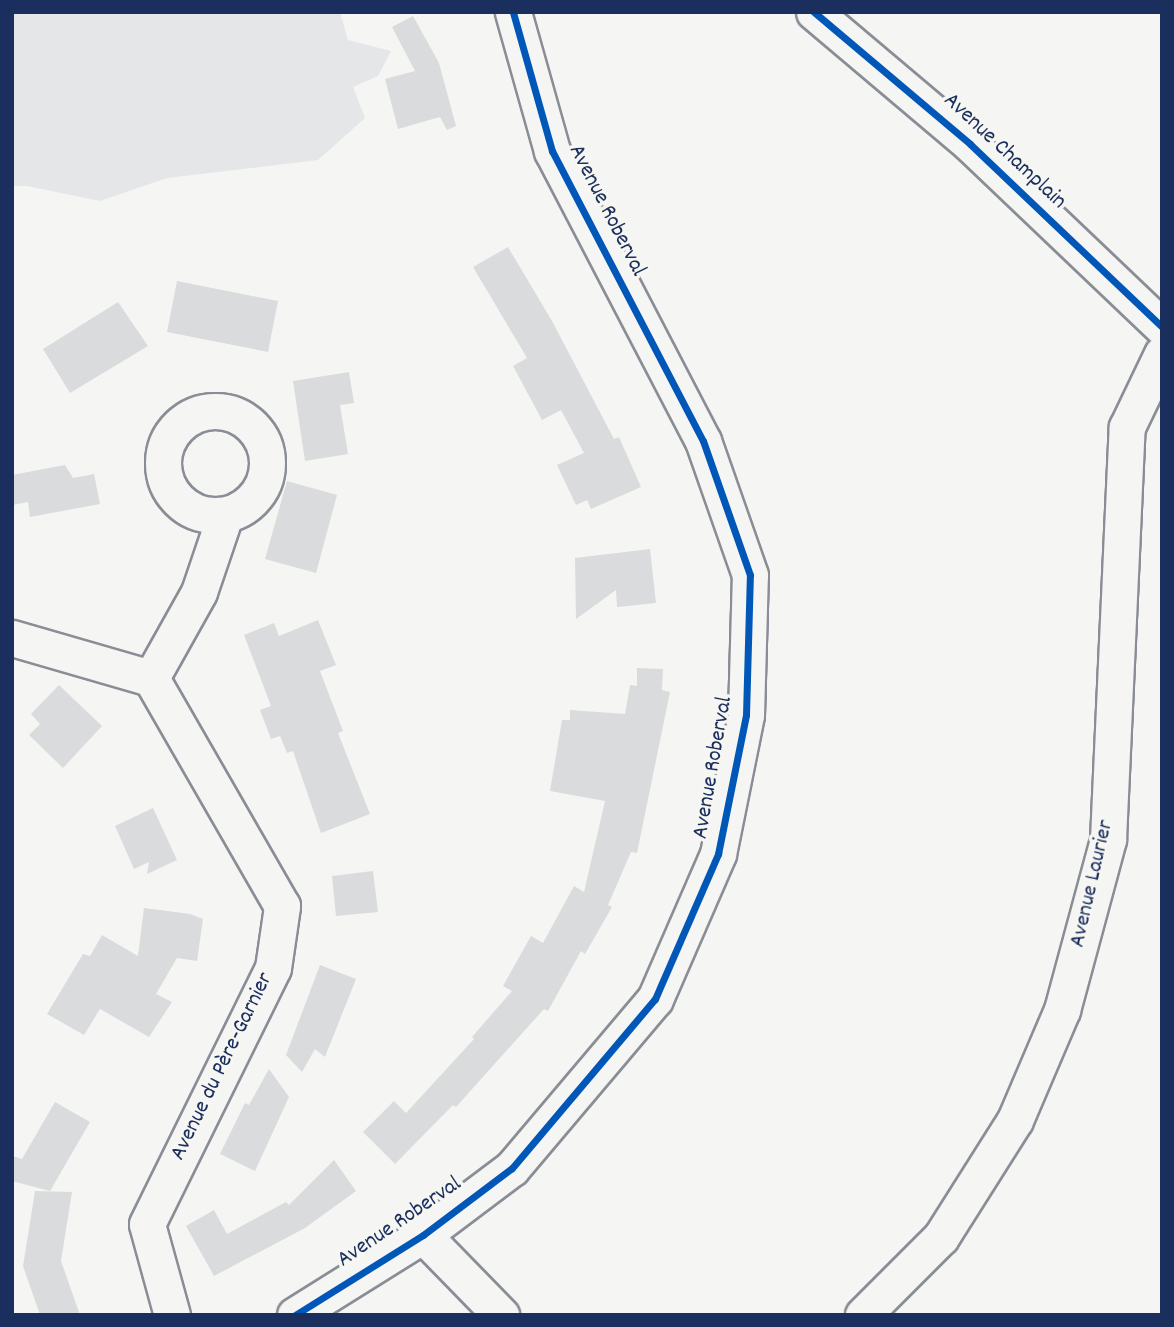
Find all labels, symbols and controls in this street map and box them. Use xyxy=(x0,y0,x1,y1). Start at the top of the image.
street label: Avenue Champlain xyxy=(937,88,1071,216)
street label: Avenue Roberval xyxy=(561,141,651,281)
street label: Avenue Roberval xyxy=(688,695,740,841)
street label: Avenue Laurier xyxy=(1065,818,1121,950)
street label: Avenue du Père-Garnier xyxy=(166,969,280,1165)
street label: Avenue Roberval xyxy=(333,1171,467,1275)

